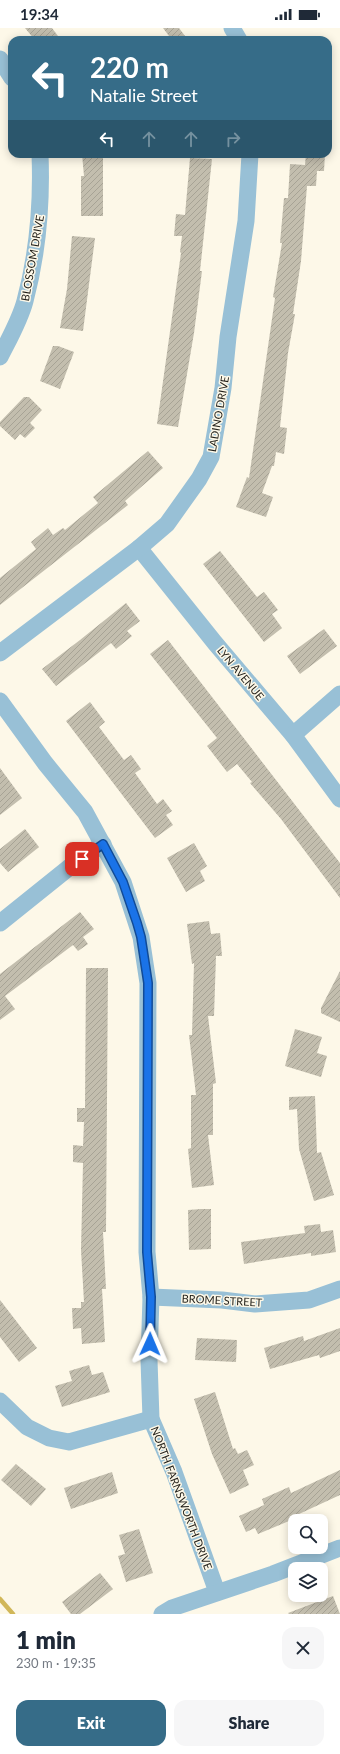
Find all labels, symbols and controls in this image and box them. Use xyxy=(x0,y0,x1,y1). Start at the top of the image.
text: 19:34 xyxy=(20,5,59,23)
text: 220 m xyxy=(90,50,169,84)
icon: left xyxy=(24,52,76,104)
text: Natalie Street xyxy=(90,84,198,106)
icon: left xyxy=(96,128,118,150)
icon: ahead xyxy=(138,128,160,150)
icon: ahead xyxy=(180,128,202,150)
icon: right xyxy=(222,128,244,150)
street label: BLOSSOM DRIVE xyxy=(18,214,46,302)
street label: LADINO DRIVE xyxy=(205,375,231,453)
street label: LYN AVENUE xyxy=(215,644,267,702)
pin xyxy=(65,842,99,876)
icon: arrive xyxy=(71,848,93,870)
street label: BROME STREET xyxy=(181,1291,263,1309)
position arrow xyxy=(129,1323,171,1365)
street label: NORTH FARNSWORTH DRIVE xyxy=(149,1425,215,1571)
map controls xyxy=(288,1514,328,1602)
button: search xyxy=(288,1514,328,1554)
button: layers xyxy=(288,1562,328,1602)
text: 1 min xyxy=(16,1625,76,1654)
button: close xyxy=(282,1627,324,1669)
text: 230 m · 19:35 xyxy=(16,1655,96,1671)
button: Exit xyxy=(16,1700,166,1746)
button: Share xyxy=(174,1700,324,1746)

